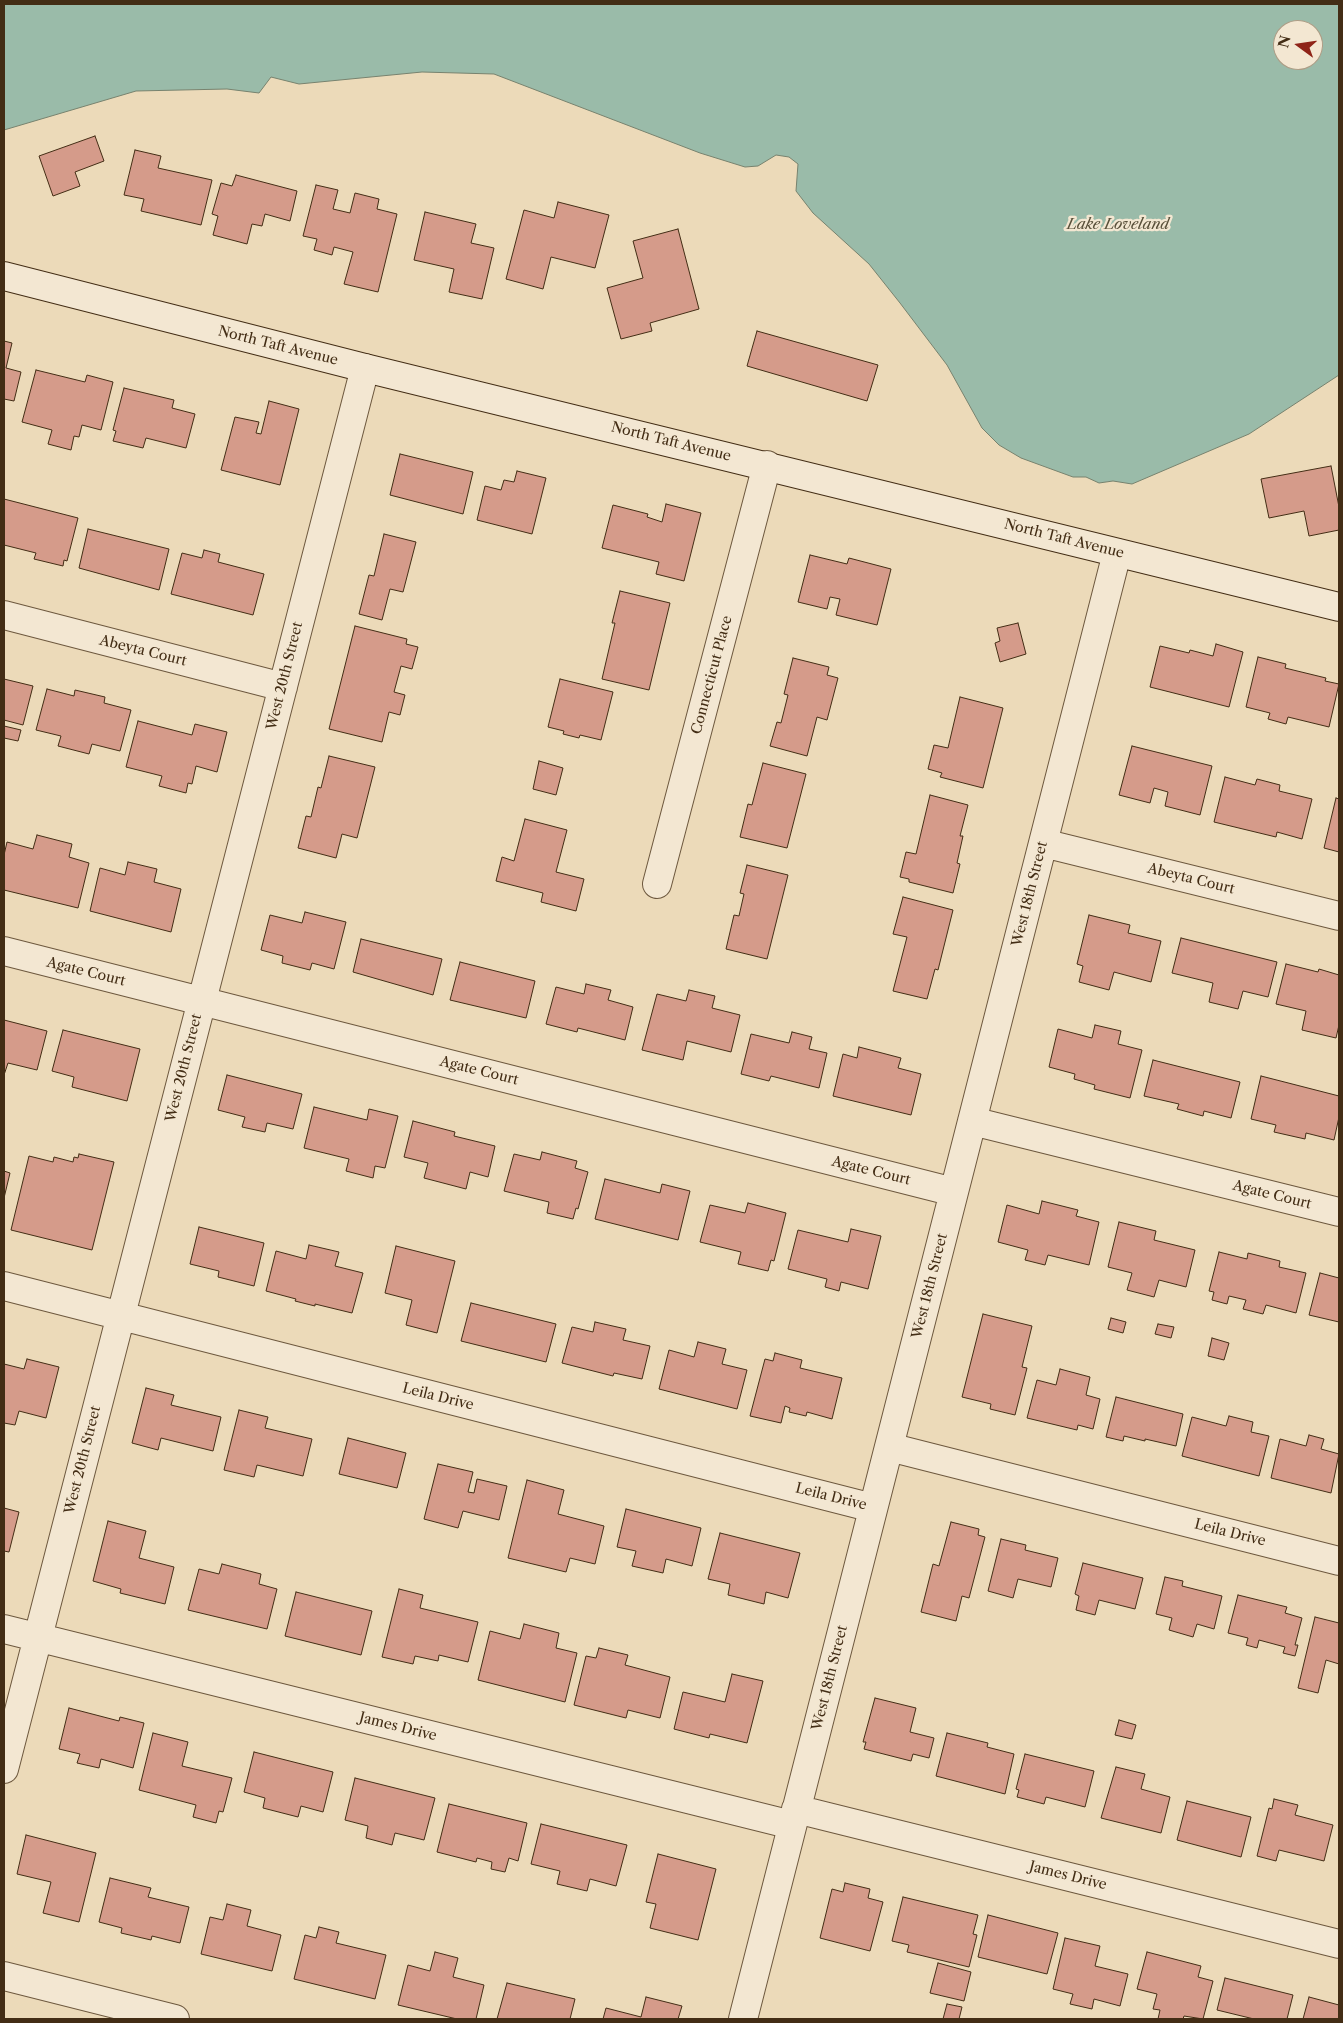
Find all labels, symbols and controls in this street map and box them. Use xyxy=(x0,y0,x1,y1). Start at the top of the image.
north arrow xyxy=(1273,20,1323,70)
text: N xyxy=(1274,34,1295,50)
water label: Lake Loveland xyxy=(1067,216,1169,234)
street label: North Taft Avenue xyxy=(216,323,340,369)
street label: North Taft Avenue xyxy=(609,419,733,465)
street label: North Taft Avenue xyxy=(1002,516,1126,562)
street label: Connecticut Place xyxy=(688,614,736,736)
street label: West 20th Street xyxy=(263,620,307,732)
street label: Abeyta Court xyxy=(98,632,188,670)
street label: West 18th Street xyxy=(1009,840,1051,948)
street label: Abeyta Court xyxy=(1146,860,1236,898)
street label: Agate Court xyxy=(45,954,127,990)
street label: West 20th Street xyxy=(162,1012,206,1124)
street label: Agate Court xyxy=(438,1053,520,1089)
street label: Agate Court xyxy=(830,1153,912,1189)
street label: Agate Court xyxy=(1231,1177,1313,1213)
street label: West 18th Street xyxy=(909,1232,951,1340)
street label: Leila Drive xyxy=(401,1380,475,1414)
street label: West 20th Street xyxy=(61,1404,105,1516)
street label: Leila Drive xyxy=(794,1480,868,1514)
street label: Leila Drive xyxy=(1193,1516,1267,1550)
street label: West 18th Street xyxy=(809,1624,851,1732)
street label: James Drive xyxy=(358,1709,438,1745)
street label: James Drive xyxy=(1028,1858,1108,1894)

